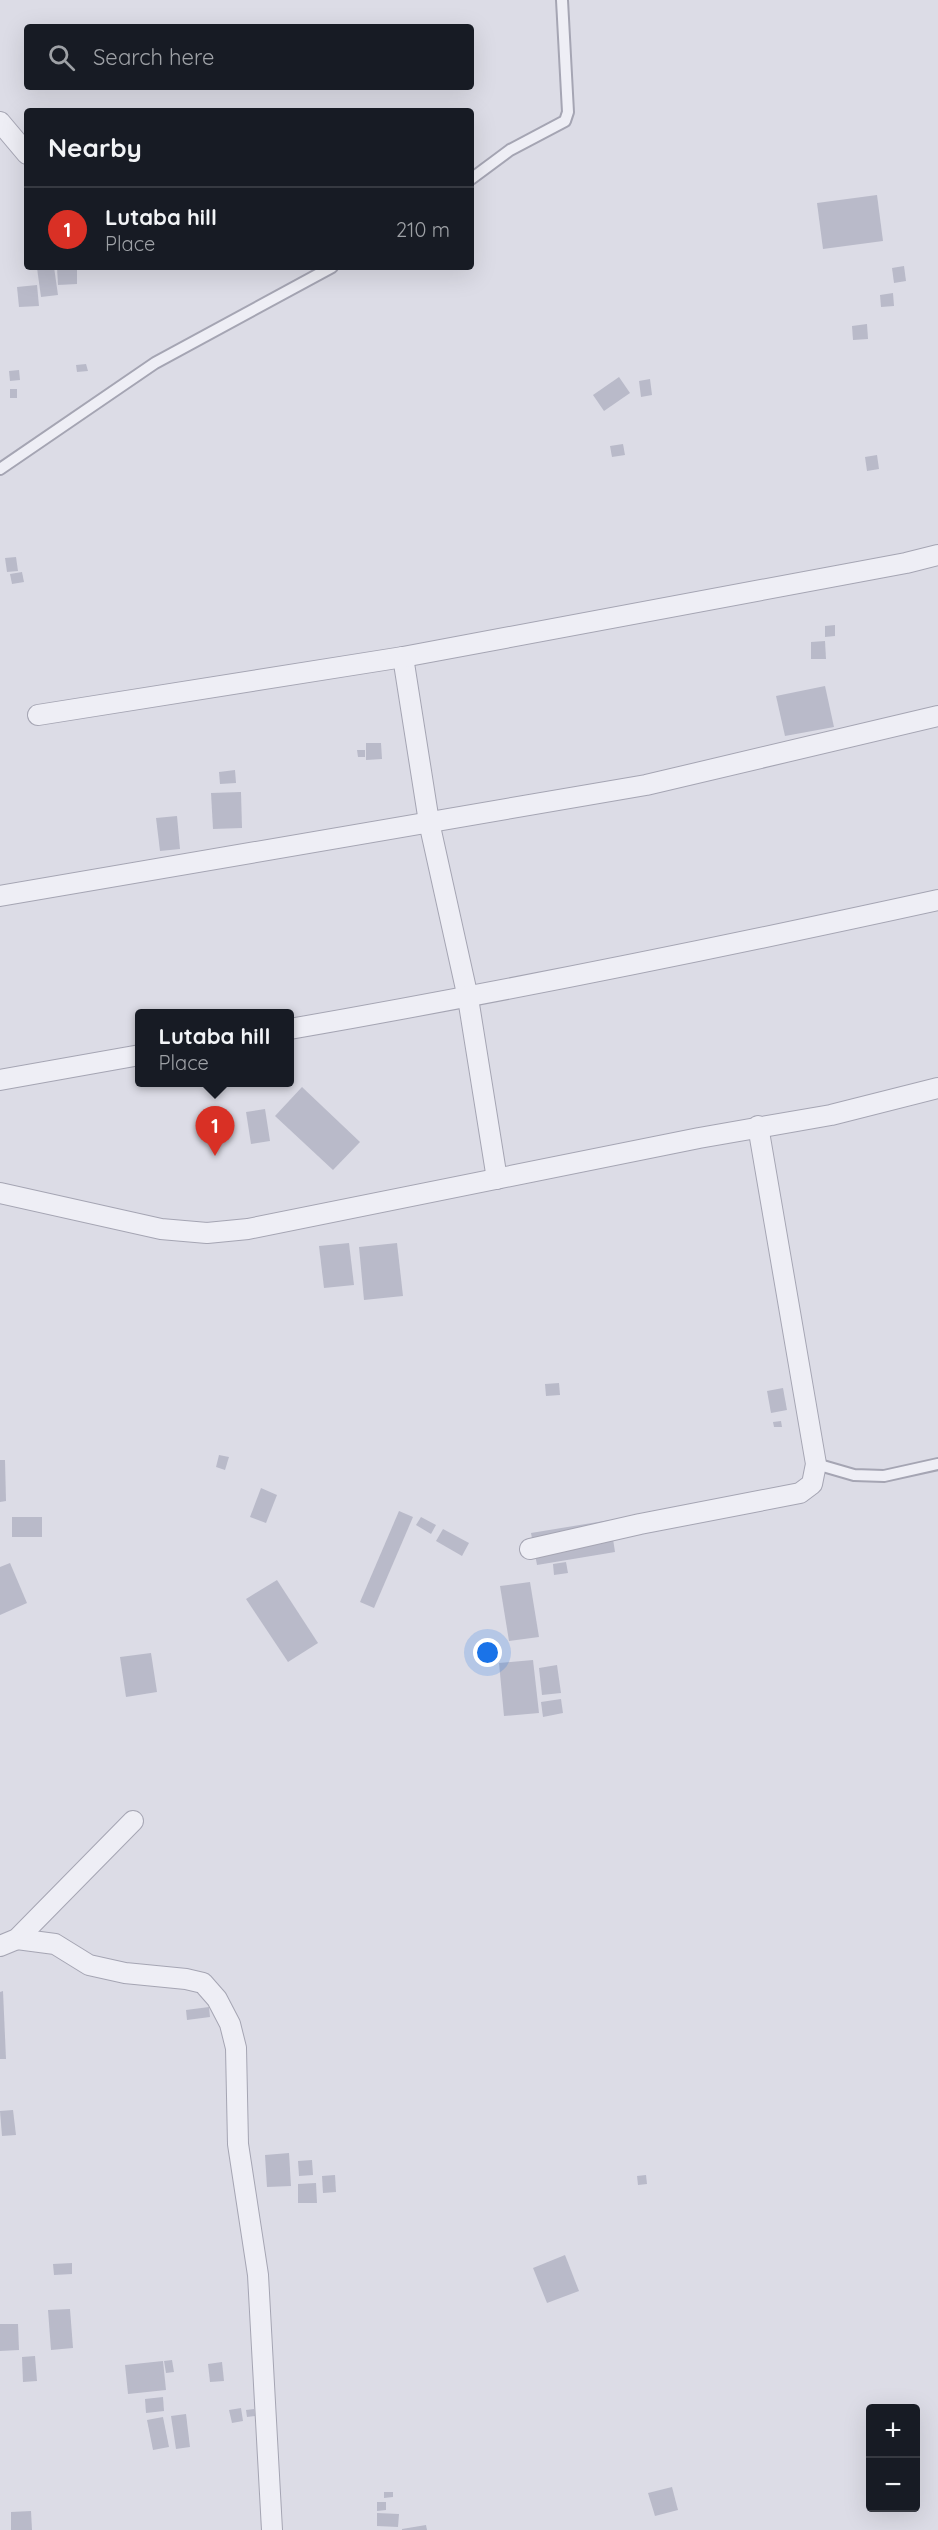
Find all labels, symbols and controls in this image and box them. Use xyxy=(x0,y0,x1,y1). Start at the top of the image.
search box xyxy=(24,24,474,90)
icon: search xyxy=(45,41,78,74)
text: Search here xyxy=(93,43,214,71)
text: Nearby xyxy=(48,131,142,164)
text: Lutaba hill xyxy=(105,203,217,231)
text: 1 xyxy=(64,217,71,242)
text: 210 m xyxy=(396,217,450,242)
text: Place xyxy=(105,231,155,256)
popup xyxy=(135,1009,294,1087)
text: Lutaba hill xyxy=(159,1022,270,1050)
text: Place xyxy=(159,1050,209,1075)
pin: 1 xyxy=(196,1106,234,1156)
your location xyxy=(473,1638,502,1667)
map controls xyxy=(866,2404,920,2512)
button: + xyxy=(866,2404,920,2458)
button: − xyxy=(866,2458,920,2512)

